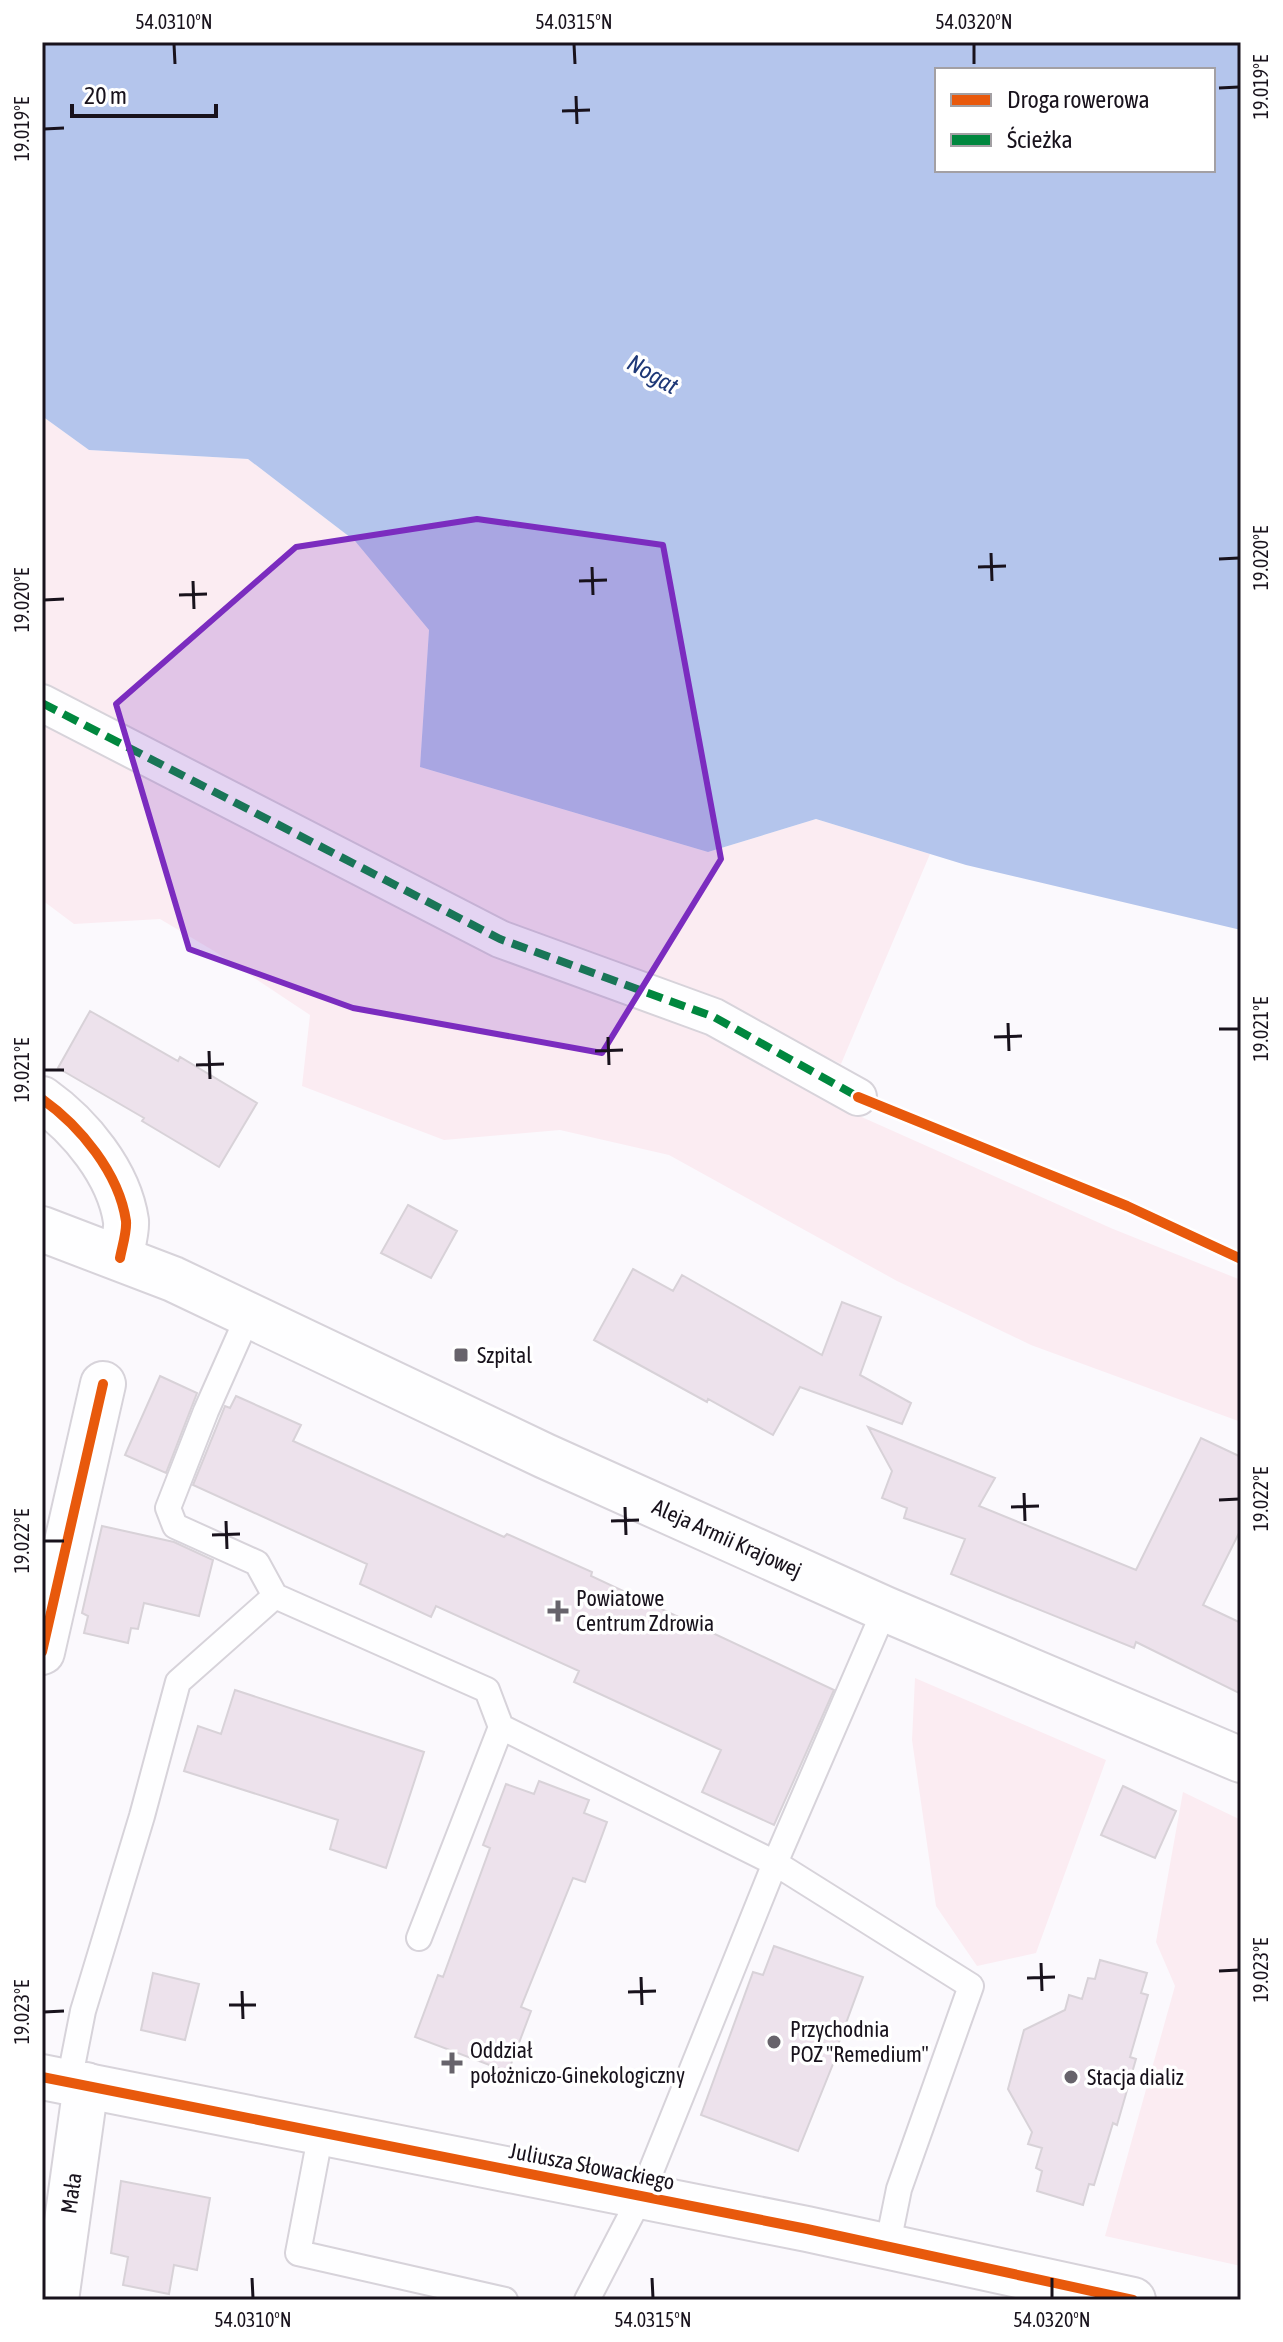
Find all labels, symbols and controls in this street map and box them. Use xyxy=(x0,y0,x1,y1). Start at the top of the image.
text: 54.0310°N xyxy=(135,10,213,33)
text: 54.0315°N xyxy=(535,10,613,33)
text: 54.0320°N xyxy=(935,10,1013,33)
text: 19.019°E xyxy=(1249,54,1272,119)
scale bar xyxy=(72,68,216,118)
legend xyxy=(935,68,1215,172)
text: 20 m xyxy=(84,82,127,109)
text: Droga rowerowa xyxy=(1007,86,1150,113)
text: 19.019°E xyxy=(10,96,33,161)
text: Ścieżka xyxy=(1007,126,1073,153)
water label: Nogat xyxy=(623,349,683,399)
text: 19.020°E xyxy=(1249,525,1272,590)
text: 19.020°E xyxy=(10,567,33,632)
text: 19.021°E xyxy=(1249,996,1272,1061)
text: 19.021°E xyxy=(10,1037,33,1102)
place label: Szpital xyxy=(477,1342,532,1368)
marker: Szpital xyxy=(452,1346,470,1364)
text: 19.022°E xyxy=(1249,1466,1272,1531)
street label: Aleja Armii Krajowej xyxy=(648,1493,806,1583)
text: 19.022°E xyxy=(10,1508,33,1573)
place label: Powiatowe Centrum Zdrowia xyxy=(576,1585,714,1636)
marker: Powiatowe Centrum Zdrowia xyxy=(547,1600,569,1622)
text: 19.023°E xyxy=(1249,1937,1272,2002)
text: 19.023°E xyxy=(10,1979,33,2044)
place label: Przychodnia POZ "Remedium" xyxy=(790,2016,929,2067)
marker: Przychodnia POZ "Remedium" xyxy=(765,2033,783,2051)
place label: Oddział położniczo-Ginekologiczny xyxy=(470,2037,685,2088)
marker: Oddział położniczo-Ginekologiczny xyxy=(441,2052,463,2074)
place label: Stacja dializ xyxy=(1087,2064,1184,2090)
marker: Stacja dializ xyxy=(1062,2068,1080,2086)
street label: Juliusza Słowackiego xyxy=(507,2137,677,2195)
street label: Mała xyxy=(55,2171,87,2215)
text: 54.0310°N xyxy=(214,2308,292,2331)
text: 54.0315°N xyxy=(614,2308,692,2331)
text: 54.0320°N xyxy=(1013,2308,1091,2331)

